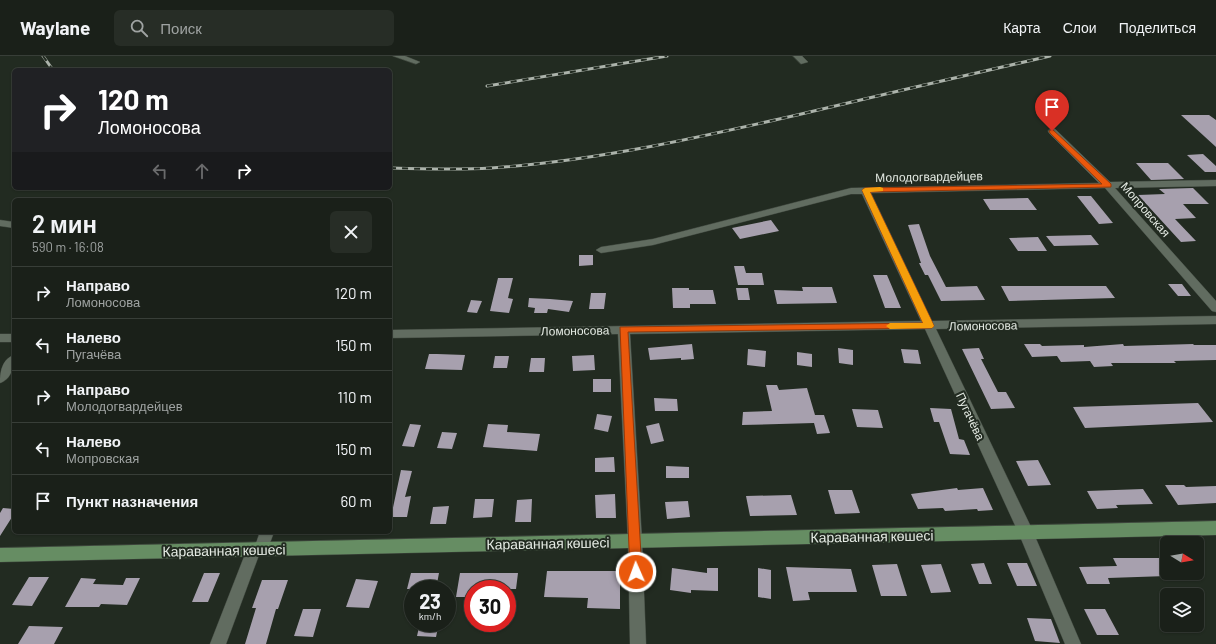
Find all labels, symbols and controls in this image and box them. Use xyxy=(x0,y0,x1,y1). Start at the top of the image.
search box xyxy=(114,10,394,46)
text: Waylane xyxy=(20,16,90,39)
icon: search xyxy=(128,17,150,39)
text: Поиск xyxy=(160,19,202,37)
text: Карта xyxy=(1003,19,1041,36)
text: Слои xyxy=(1063,19,1097,36)
text: Поделиться xyxy=(1119,19,1196,36)
text: 120 m xyxy=(98,82,169,116)
icon: right xyxy=(32,84,84,136)
pin xyxy=(1035,90,1069,131)
icon: arrive xyxy=(1041,96,1063,118)
text: Ломоносова xyxy=(98,116,201,138)
icon: left xyxy=(149,160,171,182)
icon: ahead xyxy=(191,160,213,182)
icon: right xyxy=(233,160,255,182)
street label: Молодогвардейцев xyxy=(875,168,983,185)
street label: Мопровская xyxy=(1118,179,1173,240)
text: 2 мин xyxy=(32,209,97,238)
button: close xyxy=(330,211,372,253)
text: 590 m · 16:08 xyxy=(32,239,104,255)
text: Направо xyxy=(66,276,130,294)
icon: right xyxy=(32,282,54,304)
text: 120 m xyxy=(335,284,372,302)
text: Ломоносова xyxy=(66,294,140,310)
street label: Ломоносова xyxy=(949,317,1018,333)
street label: Ломоносова xyxy=(541,322,610,338)
text: Налево xyxy=(66,328,121,346)
icon: left xyxy=(32,334,54,356)
text: 150 m xyxy=(335,336,372,354)
text: Пугачёва xyxy=(66,346,121,362)
text: Направо xyxy=(66,380,130,398)
icon: right xyxy=(32,386,54,408)
text: 110 m xyxy=(338,388,372,406)
street label: Пугачёва xyxy=(953,390,988,443)
text: Молодогвардейцев xyxy=(66,398,183,414)
text: Налево xyxy=(66,432,121,450)
icon: left xyxy=(32,438,54,460)
text: 150 m xyxy=(335,440,372,458)
text: Мопровская xyxy=(66,450,139,466)
icon: arrive xyxy=(32,490,54,512)
text: Пункт назначения xyxy=(66,492,198,510)
text: 60 m xyxy=(340,492,372,510)
street label: Караванная көшесі xyxy=(810,526,934,546)
street label: Караванная көшесі xyxy=(486,533,610,553)
north arrow xyxy=(1160,536,1204,580)
map controls xyxy=(1160,536,1204,632)
street label: Караванная көшесі xyxy=(162,540,286,560)
position arrow xyxy=(615,551,657,593)
speed limit sign: 30 xyxy=(464,580,516,632)
button: layers xyxy=(1160,588,1204,632)
text: 23 xyxy=(419,589,441,613)
text: km/h xyxy=(419,610,441,622)

